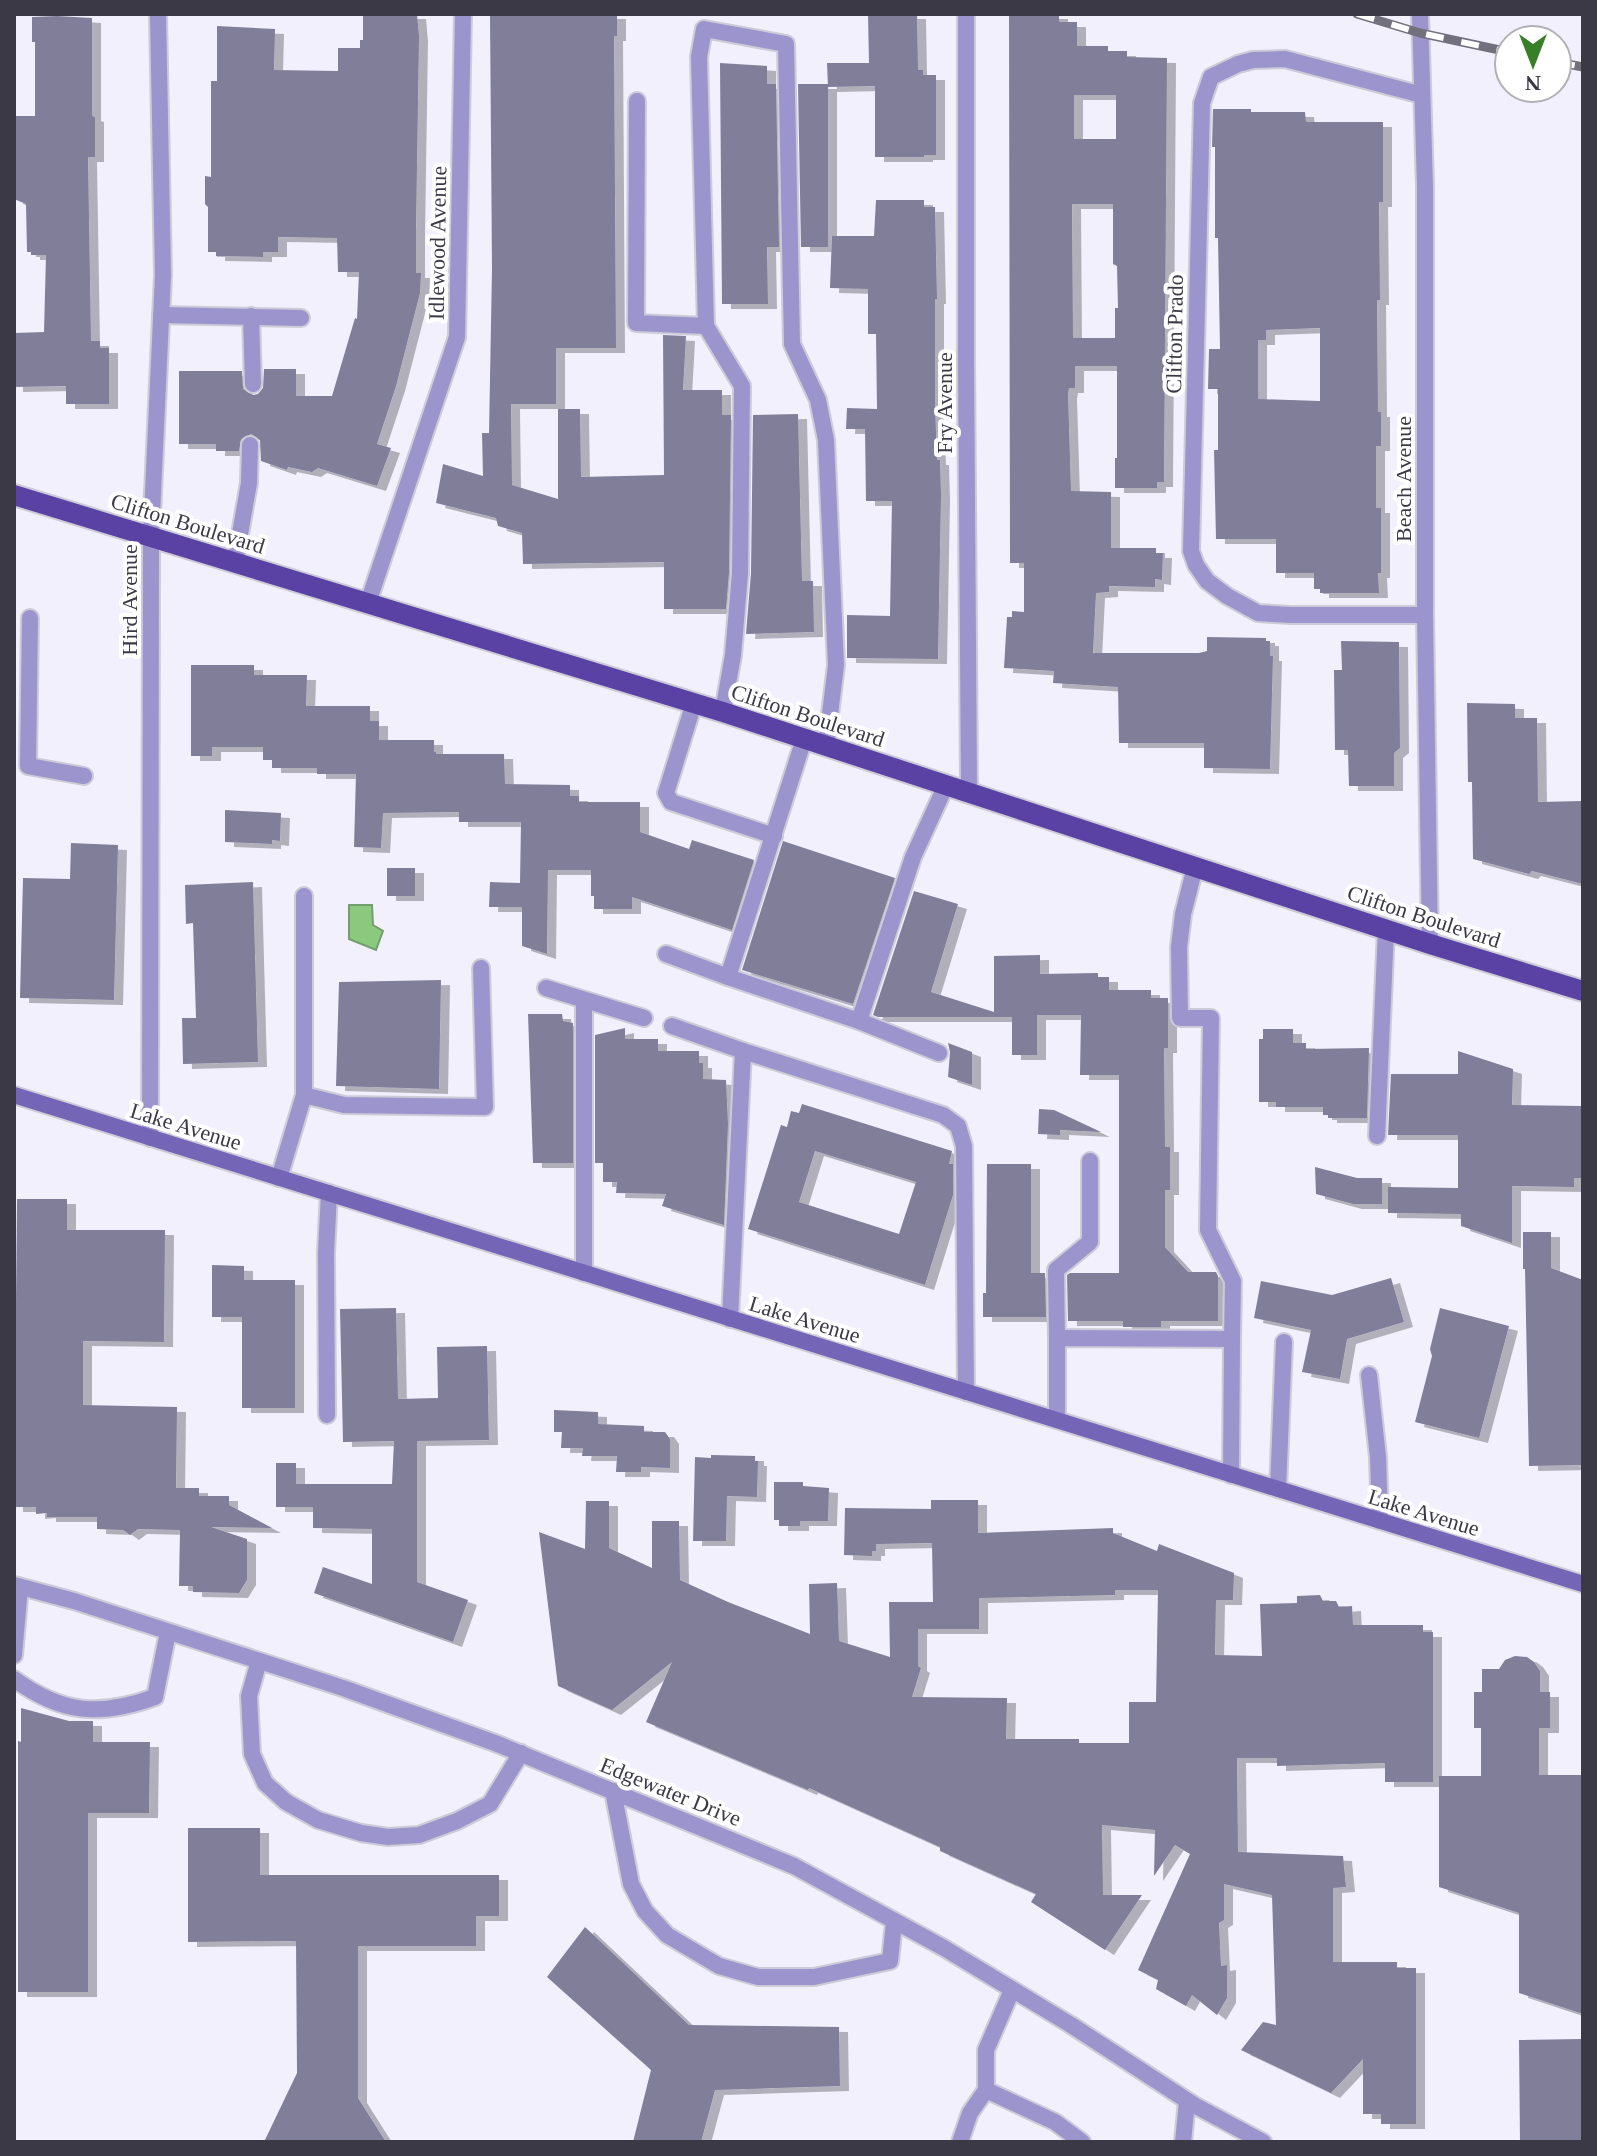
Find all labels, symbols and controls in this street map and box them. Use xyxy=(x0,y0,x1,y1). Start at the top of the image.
north arrow xyxy=(1493,24,1573,104)
text: N xyxy=(1525,71,1541,96)
street label: Idlewood Avenue xyxy=(424,166,451,320)
street label: Clifton Prado xyxy=(1161,274,1188,394)
street label: Fry Avenue xyxy=(932,352,957,454)
street label: Beach Avenue xyxy=(1391,416,1416,542)
street label: Clifton Boulevard xyxy=(108,488,268,559)
street label: Hird Avenue xyxy=(117,544,142,656)
street label: Clifton Boulevard xyxy=(728,679,888,752)
street label: Clifton Boulevard xyxy=(1344,880,1504,953)
street label: Lake Avenue xyxy=(127,1098,245,1155)
street label: Lake Avenue xyxy=(746,1291,864,1348)
street label: Lake Avenue xyxy=(1365,1484,1483,1541)
street label: Edgewater Drive xyxy=(597,1752,745,1831)

